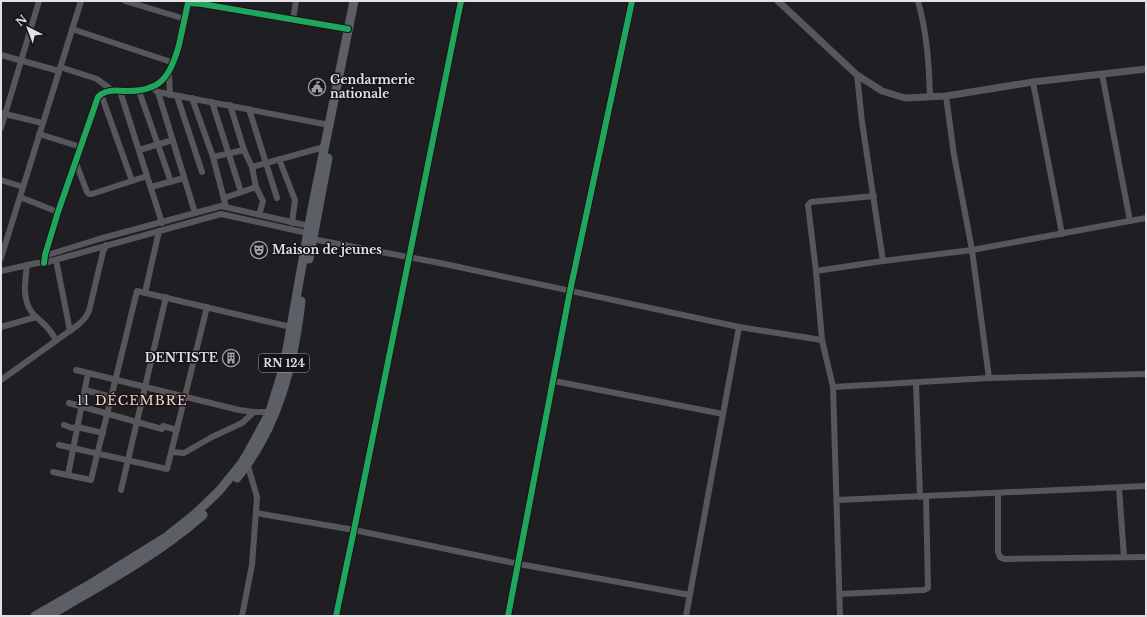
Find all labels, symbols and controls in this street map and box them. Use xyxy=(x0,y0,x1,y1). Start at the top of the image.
north arrow xyxy=(8,8,48,48)
text: N xyxy=(13,11,30,29)
place label: Gendarmerie nationale xyxy=(330,72,415,101)
public building icon: Gendarmerie nationale xyxy=(307,77,327,97)
theatre icon: Maison de jeunes xyxy=(249,240,269,260)
place label: Maison de jeunes xyxy=(272,242,382,257)
building icon: DENTISTE xyxy=(221,348,241,368)
place label: DENTISTE xyxy=(145,350,218,365)
road number: RN 124 xyxy=(259,354,309,372)
district label: 11 DÉCEMBRE xyxy=(77,392,187,409)

